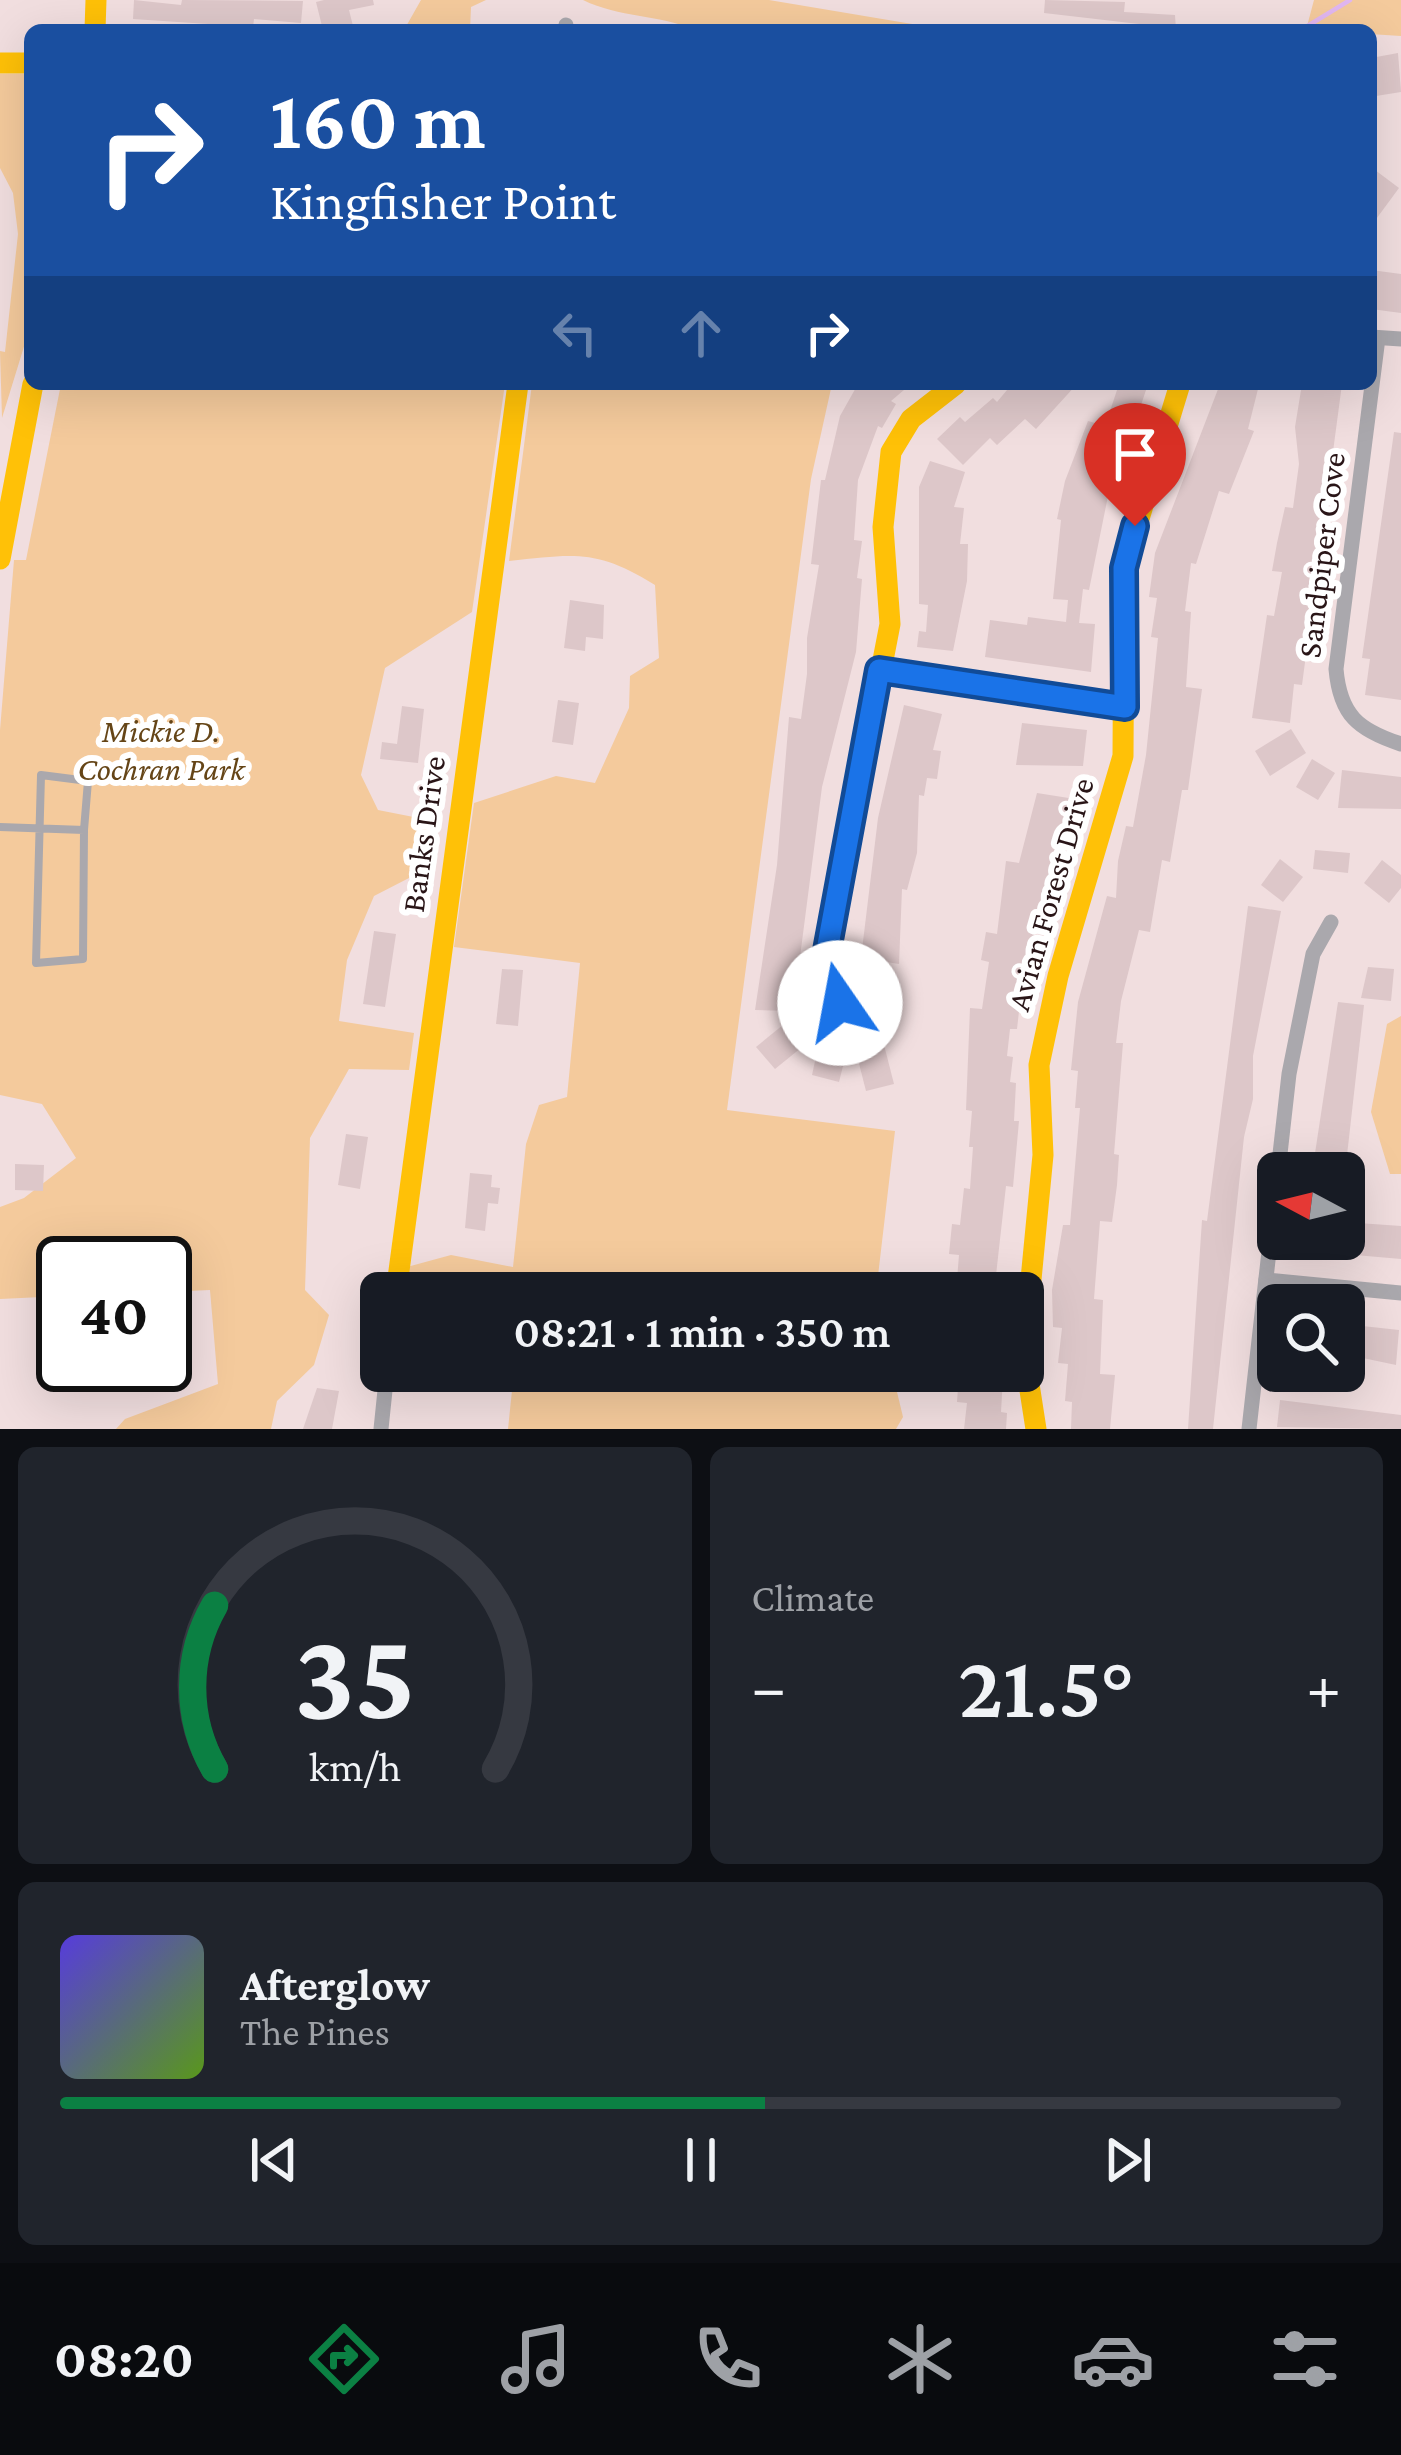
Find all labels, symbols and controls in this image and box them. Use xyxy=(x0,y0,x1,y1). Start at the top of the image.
icon: right xyxy=(72,72,228,228)
text: 160 m xyxy=(270,73,486,166)
text: Kingfisher Point xyxy=(270,171,616,231)
icon: left xyxy=(542,300,608,366)
icon: ahead xyxy=(668,300,734,366)
icon: right xyxy=(794,300,860,366)
pin xyxy=(1084,403,1186,526)
icon: arrive xyxy=(1102,421,1168,487)
street label: Sandpiper Cove xyxy=(1290,450,1352,660)
park label: Mickie D. Cochran Park xyxy=(77,712,246,787)
street label: Banks Drive xyxy=(394,753,452,915)
street label: Avian Forest Drive xyxy=(999,773,1101,1015)
position arrow xyxy=(777,940,903,1066)
north arrow xyxy=(1257,1152,1365,1260)
map controls xyxy=(1257,1152,1365,1392)
speed limit sign: 40 xyxy=(36,1236,192,1392)
button: search xyxy=(1257,1284,1365,1392)
text: 08:21 · 1 min · 350 m xyxy=(514,1307,890,1357)
text: Climate xyxy=(752,1576,874,1619)
text: 35 xyxy=(294,1606,416,1745)
text: 21.5° xyxy=(958,1636,1134,1736)
text: − xyxy=(752,1650,786,1723)
text: + xyxy=(1306,1650,1341,1723)
text: km/h xyxy=(309,1742,401,1789)
text: Afterglow xyxy=(240,1960,430,2010)
text: The Pines xyxy=(240,2010,390,2053)
icon: previous xyxy=(241,2127,307,2193)
icon: pause xyxy=(668,2127,734,2193)
icon: next xyxy=(1095,2127,1161,2193)
icon: directions xyxy=(302,2317,386,2401)
icon: music xyxy=(494,2317,578,2401)
icon: phone xyxy=(686,2317,770,2401)
icon: climate xyxy=(878,2317,962,2401)
icon: car xyxy=(1071,2317,1155,2401)
icon: filters xyxy=(1263,2317,1347,2401)
text: 08:20 xyxy=(54,2329,194,2389)

